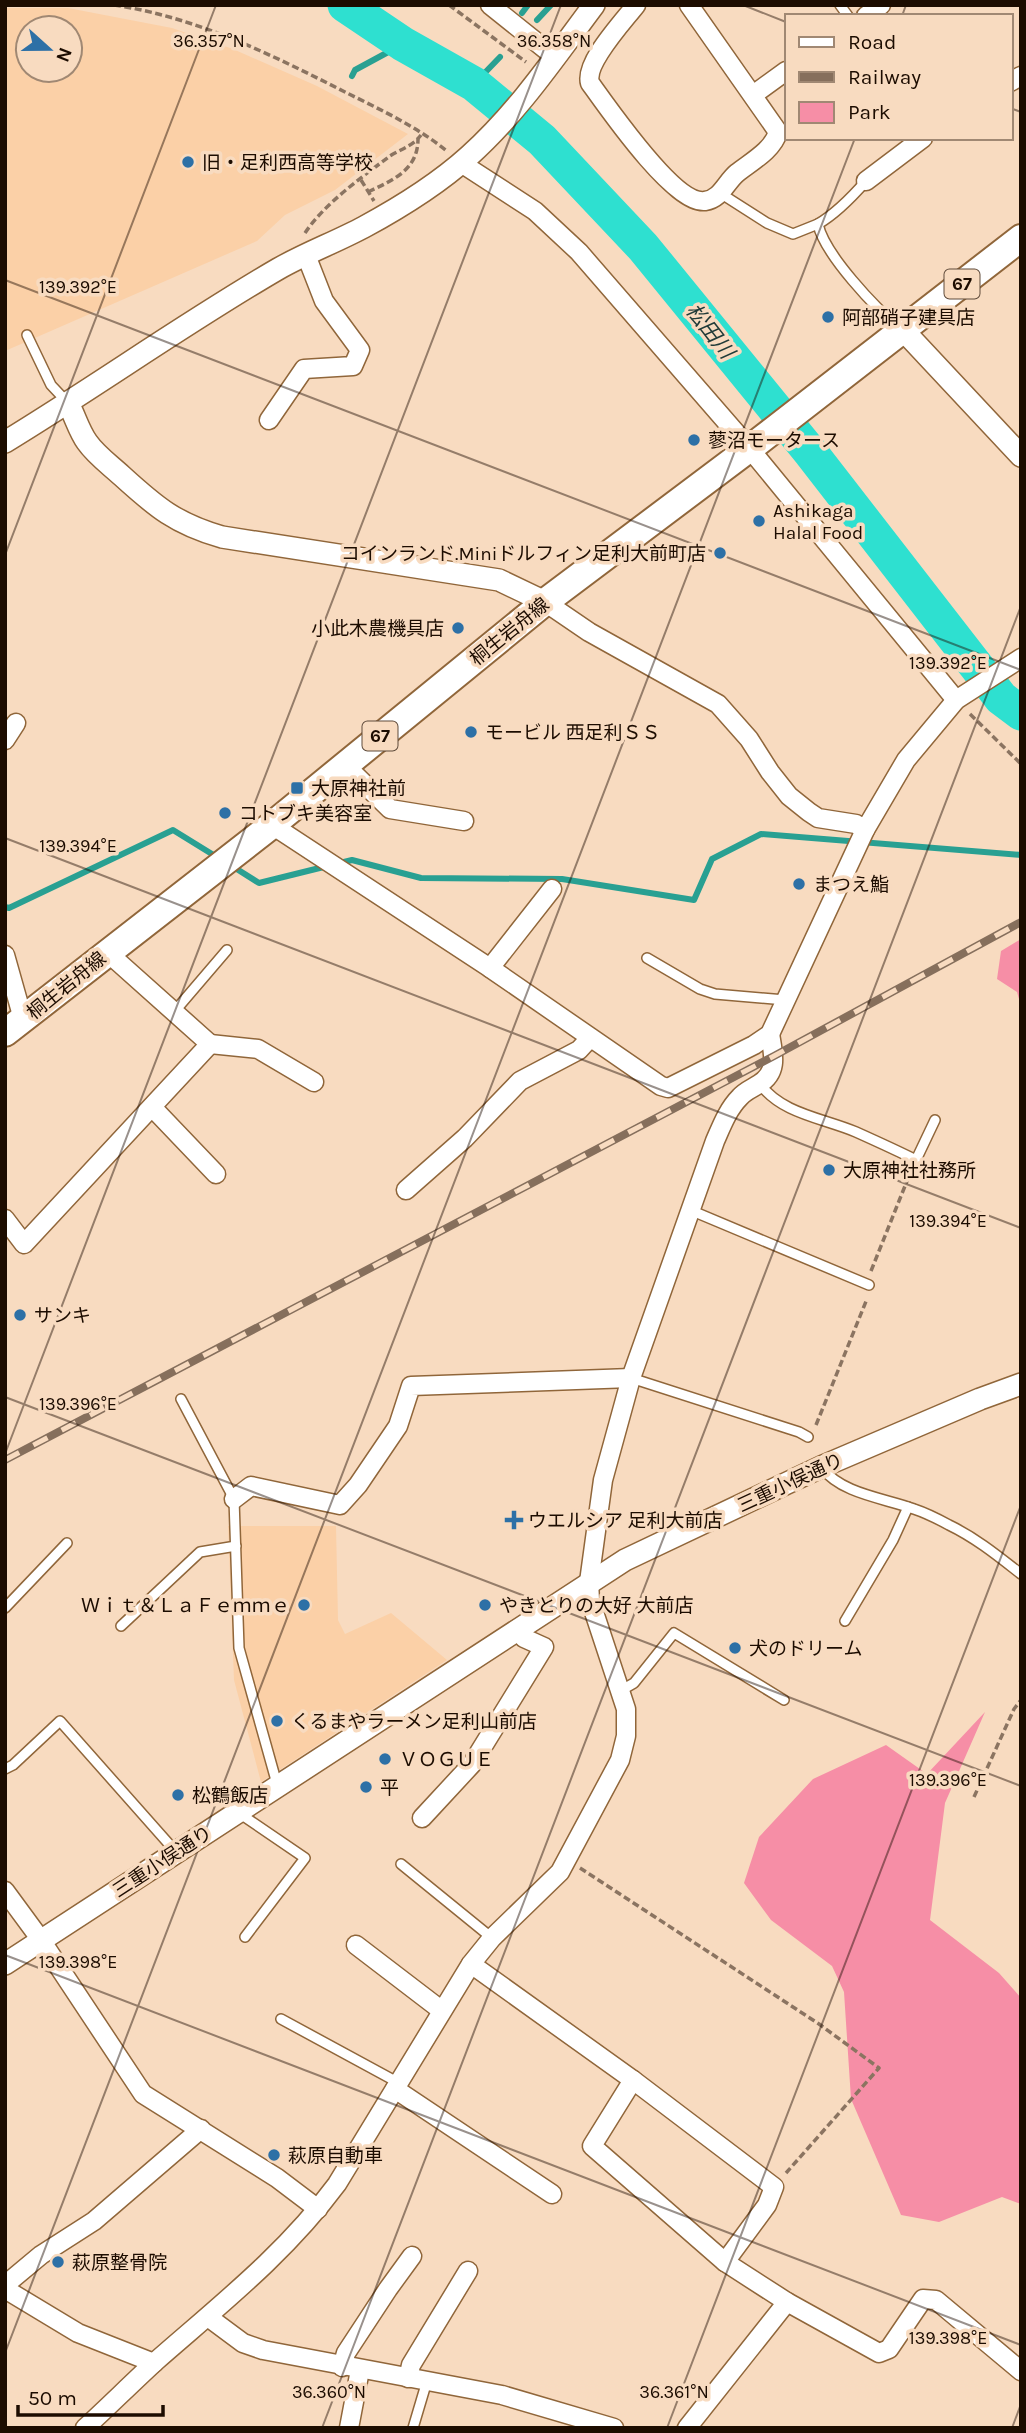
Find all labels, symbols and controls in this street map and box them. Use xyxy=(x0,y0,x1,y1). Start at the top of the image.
north arrow xyxy=(14,14,84,84)
legend xyxy=(785,14,1012,140)
text: 36.357°N xyxy=(173,30,245,52)
text: 36.358°N xyxy=(517,30,591,52)
text: Road xyxy=(848,30,896,54)
text: N xyxy=(51,44,77,65)
text: Railway xyxy=(848,65,921,89)
text: Park xyxy=(848,100,891,124)
place label: 旧・足利西高等学校 xyxy=(202,152,373,174)
marker: 旧・足利西高等学校 xyxy=(180,154,196,170)
road number: 67 xyxy=(944,270,979,298)
text: 139.392°E xyxy=(39,276,117,298)
water label: 松田川 xyxy=(681,299,740,365)
place label: 阿部硝子建具店 xyxy=(842,307,975,329)
marker: 阿部硝子建具店 xyxy=(820,309,836,325)
place label: 蓼沼モータース xyxy=(708,430,840,452)
marker: 蓼沼モータース xyxy=(686,432,702,448)
place label: Ashikaga Halal Food xyxy=(773,500,863,544)
marker: Ashikaga Halal Food xyxy=(751,513,767,529)
place label: コインランド.Miniドルフィン足利大前町店 xyxy=(341,543,706,565)
marker: コインランド.Miniドルフィン足利大前町店 xyxy=(712,545,728,561)
street label: 桐生岩舟線 xyxy=(466,593,553,670)
place label: 小此木農機具店 xyxy=(311,618,444,640)
marker: 小此木農機具店 xyxy=(450,620,466,636)
text: 139.392°E xyxy=(909,652,987,674)
road number: 67 xyxy=(362,722,398,750)
place label: モービル 西足利ＳＳ xyxy=(485,722,661,744)
marker: モービル 西足利ＳＳ xyxy=(463,724,479,740)
place label: 大原神社前 xyxy=(311,778,406,800)
marker: 大原神社前 xyxy=(289,780,305,796)
place label: コトブキ美容室 xyxy=(239,803,372,825)
marker: コトブキ美容室 xyxy=(217,805,233,821)
text: 139.394°E xyxy=(39,835,117,857)
place label: まつえ鮨 xyxy=(813,874,889,896)
marker: まつえ鮨 xyxy=(791,876,807,892)
street label: 桐生岩舟線 xyxy=(23,947,110,1024)
place label: 大原神社社務所 xyxy=(843,1160,976,1182)
marker: 大原神社社務所 xyxy=(821,1162,837,1178)
text: 139.394°E xyxy=(909,1210,987,1232)
place label: サンキ xyxy=(34,1305,91,1327)
marker: サンキ xyxy=(12,1307,28,1323)
text: 139.396°E xyxy=(39,1393,117,1415)
street label: 三重小俣通り xyxy=(734,1449,847,1517)
place label: ウエルシア 足利大前店 xyxy=(528,1510,723,1532)
marker: ウエルシア 足利大前店 xyxy=(506,1512,522,1528)
place label: Ｗｉｔ＆ＬａＦｅｍｍｅ xyxy=(81,1595,290,1617)
place label: やきとりの大好 大前店 xyxy=(499,1595,694,1617)
marker: Ｗｉｔ＆ＬａＦｅｍｍｅ xyxy=(296,1597,312,1613)
marker: やきとりの大好 大前店 xyxy=(477,1597,493,1613)
place label: 犬のドリーム xyxy=(749,1638,862,1660)
marker: 犬のドリーム xyxy=(727,1640,743,1656)
place label: くるまやラーメン足利山前店 xyxy=(291,1711,537,1733)
marker: くるまやラーメン足利山前店 xyxy=(269,1713,285,1729)
place label: ＶＯＧＵＥ xyxy=(399,1749,494,1771)
marker: ＶＯＧＵＥ xyxy=(377,1751,393,1767)
text: 139.396°E xyxy=(909,1769,987,1791)
place label: 平 xyxy=(380,1777,399,1799)
marker: 平 xyxy=(358,1779,374,1795)
place label: 松鶴飯店 xyxy=(192,1785,268,1807)
marker: 松鶴飯店 xyxy=(170,1787,186,1803)
street label: 三重小俣通り xyxy=(109,1822,216,1902)
text: 139.398°E xyxy=(39,1951,117,1973)
place label: 萩原自動車 xyxy=(288,2145,383,2167)
marker: 萩原自動車 xyxy=(266,2147,282,2163)
place label: 萩原整骨院 xyxy=(72,2252,167,2274)
marker: 萩原整骨院 xyxy=(50,2254,66,2270)
text: 139.398°E xyxy=(909,2327,987,2349)
scale bar xyxy=(18,2374,163,2418)
text: 36.360°N xyxy=(292,2381,366,2403)
text: 36.361°N xyxy=(639,2381,709,2403)
text: 50 m xyxy=(28,2386,77,2410)

